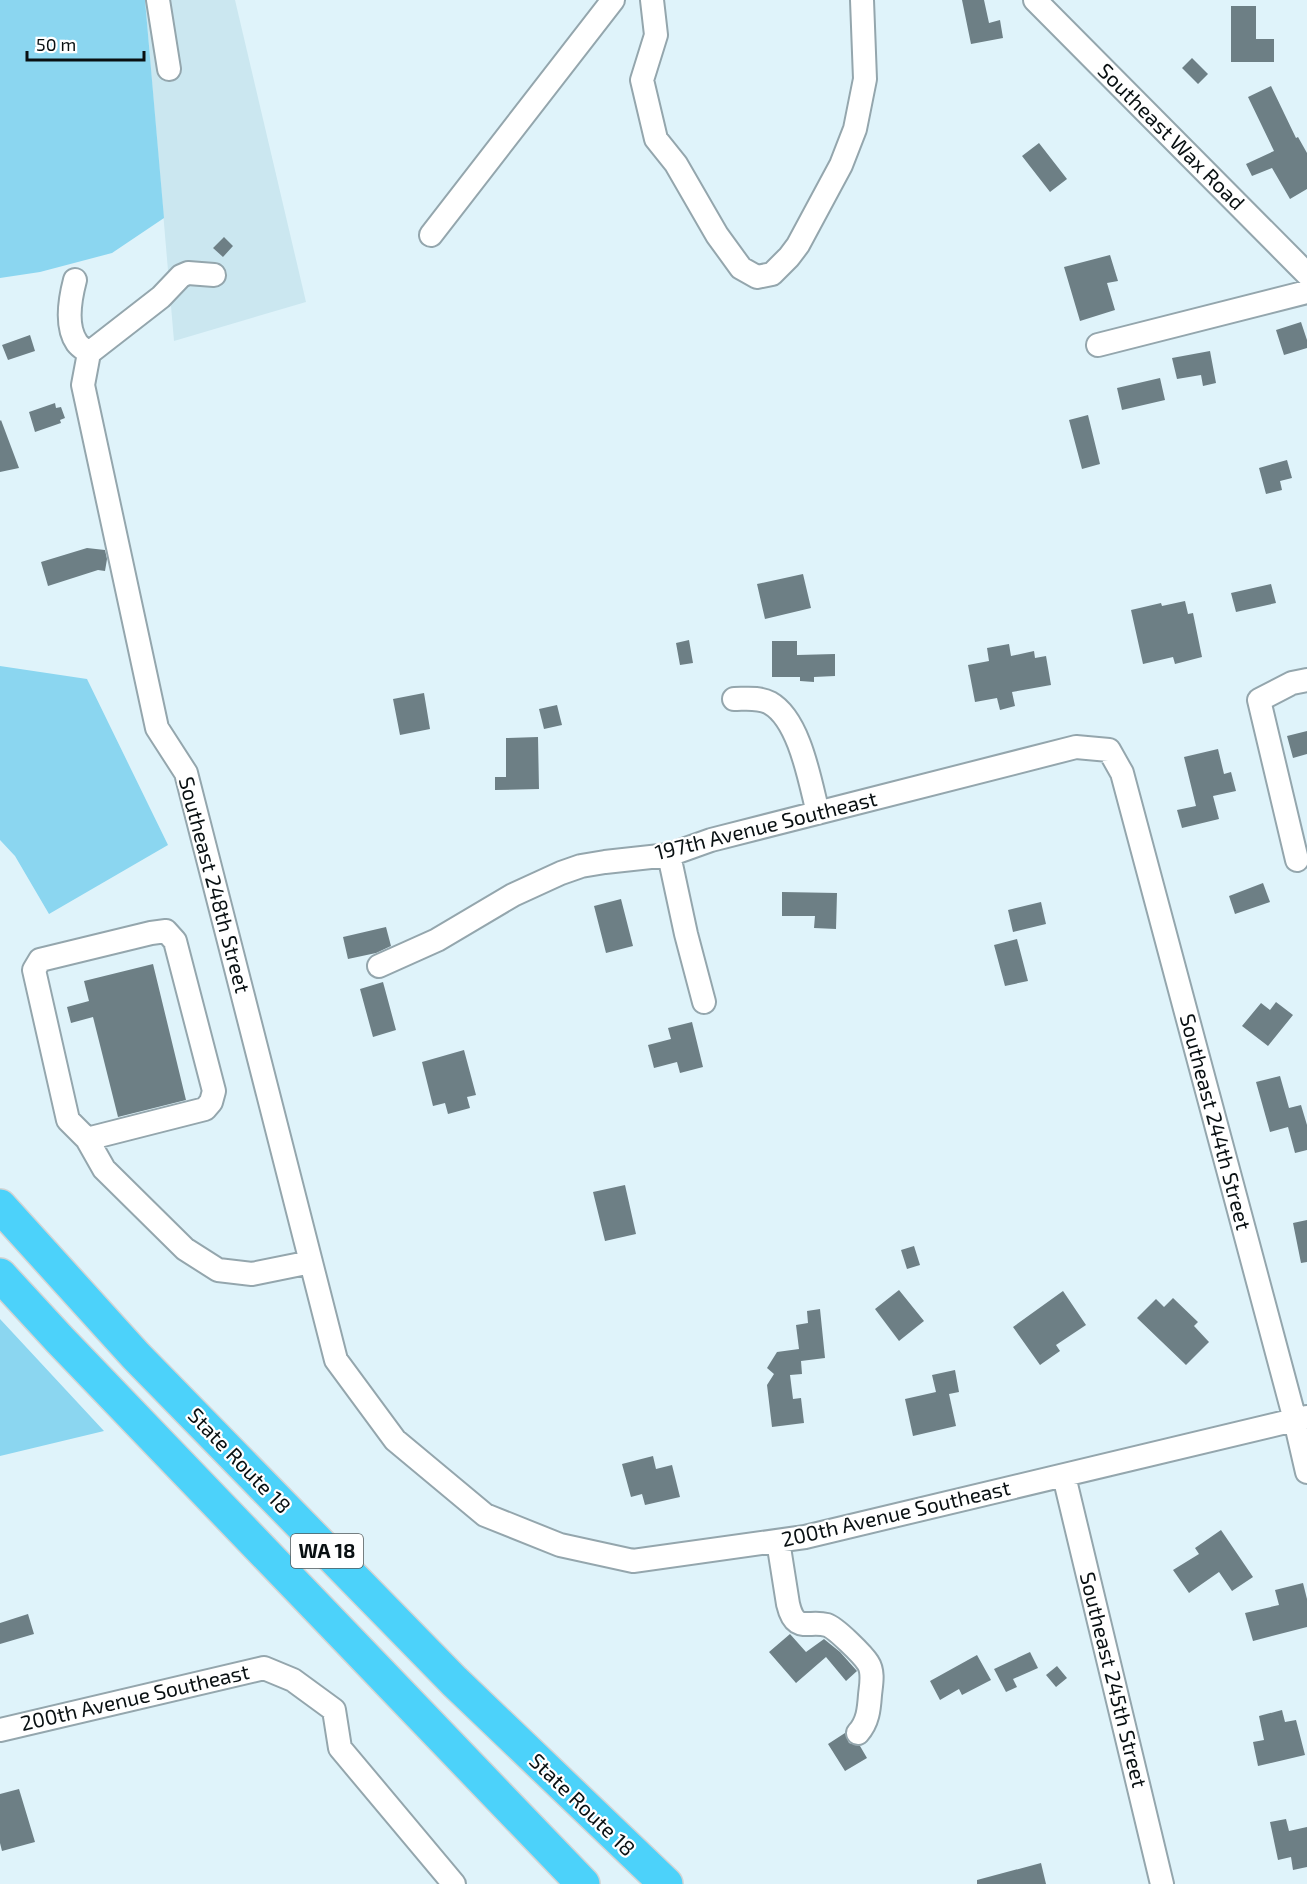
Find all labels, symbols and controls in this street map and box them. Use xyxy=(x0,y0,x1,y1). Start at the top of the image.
scale bar xyxy=(27,24,144,62)
text: 50 m xyxy=(36,33,76,55)
street label: Southeast Wax Road xyxy=(1094,57,1251,214)
street label: Southeast 248th Street xyxy=(175,774,256,995)
street label: 197th Avenue Southeast xyxy=(652,785,879,864)
street label: Southeast 244th Street xyxy=(1176,1011,1257,1233)
street label: State Route 18 xyxy=(184,1402,297,1518)
street label: 200th Avenue Southeast xyxy=(779,1474,1012,1551)
road number: WA 18 xyxy=(291,1534,363,1568)
street label: Southeast 245th Street xyxy=(1076,1569,1153,1790)
street label: 200th Avenue Southeast xyxy=(18,1658,251,1735)
street label: State Route 18 xyxy=(525,1747,641,1860)

